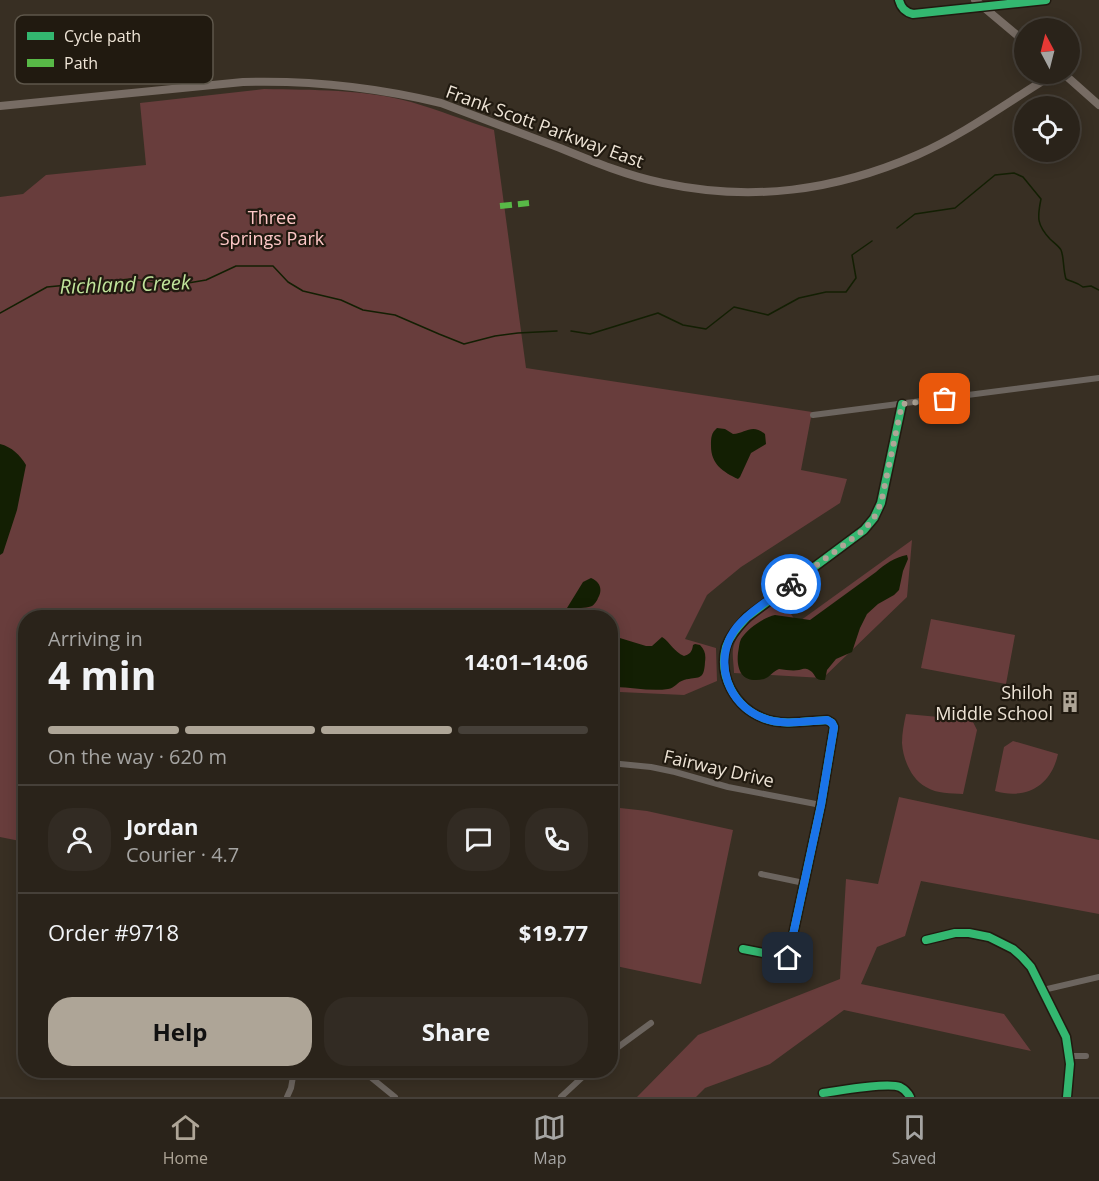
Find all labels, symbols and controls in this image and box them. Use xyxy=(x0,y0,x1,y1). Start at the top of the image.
legend xyxy=(15,15,213,84)
north arrow xyxy=(1014,18,1080,84)
map controls xyxy=(1014,18,1080,162)
text: Cycle path xyxy=(64,25,141,47)
text: Path xyxy=(64,52,98,74)
street label: Frank Scott Parkway East xyxy=(443,79,647,173)
button: locate xyxy=(1014,96,1080,162)
park label: Three Springs Park xyxy=(220,205,325,250)
water label: Richland Creek xyxy=(59,268,192,300)
pin xyxy=(919,373,970,424)
icon: bag xyxy=(928,382,961,415)
courier xyxy=(761,554,821,614)
icon: bike xyxy=(775,568,808,601)
text: Arriving in xyxy=(48,625,143,652)
text: 14:01–14:06 xyxy=(464,646,588,676)
text: 4 min xyxy=(48,648,156,701)
place label: Shiloh Middle School xyxy=(935,680,1053,725)
building icon: Shiloh Middle School xyxy=(1058,690,1082,714)
text: On the way · 620 m xyxy=(48,743,227,770)
street label: Fairway Drive xyxy=(661,744,777,792)
button: person xyxy=(48,808,111,871)
button: chat xyxy=(447,808,510,871)
button: phone xyxy=(525,808,588,871)
text: Jordan xyxy=(126,811,199,841)
text: Courier · 4.7 xyxy=(126,841,239,868)
text: Order #9718 xyxy=(48,917,179,947)
text: $19.77 xyxy=(519,917,588,947)
pin xyxy=(762,932,813,983)
icon: home xyxy=(771,941,804,974)
button: Help xyxy=(48,997,312,1066)
button: Share xyxy=(324,997,588,1066)
tab: Home xyxy=(163,1111,208,1169)
tab: Map xyxy=(533,1111,566,1169)
tab: Saved xyxy=(892,1111,936,1169)

